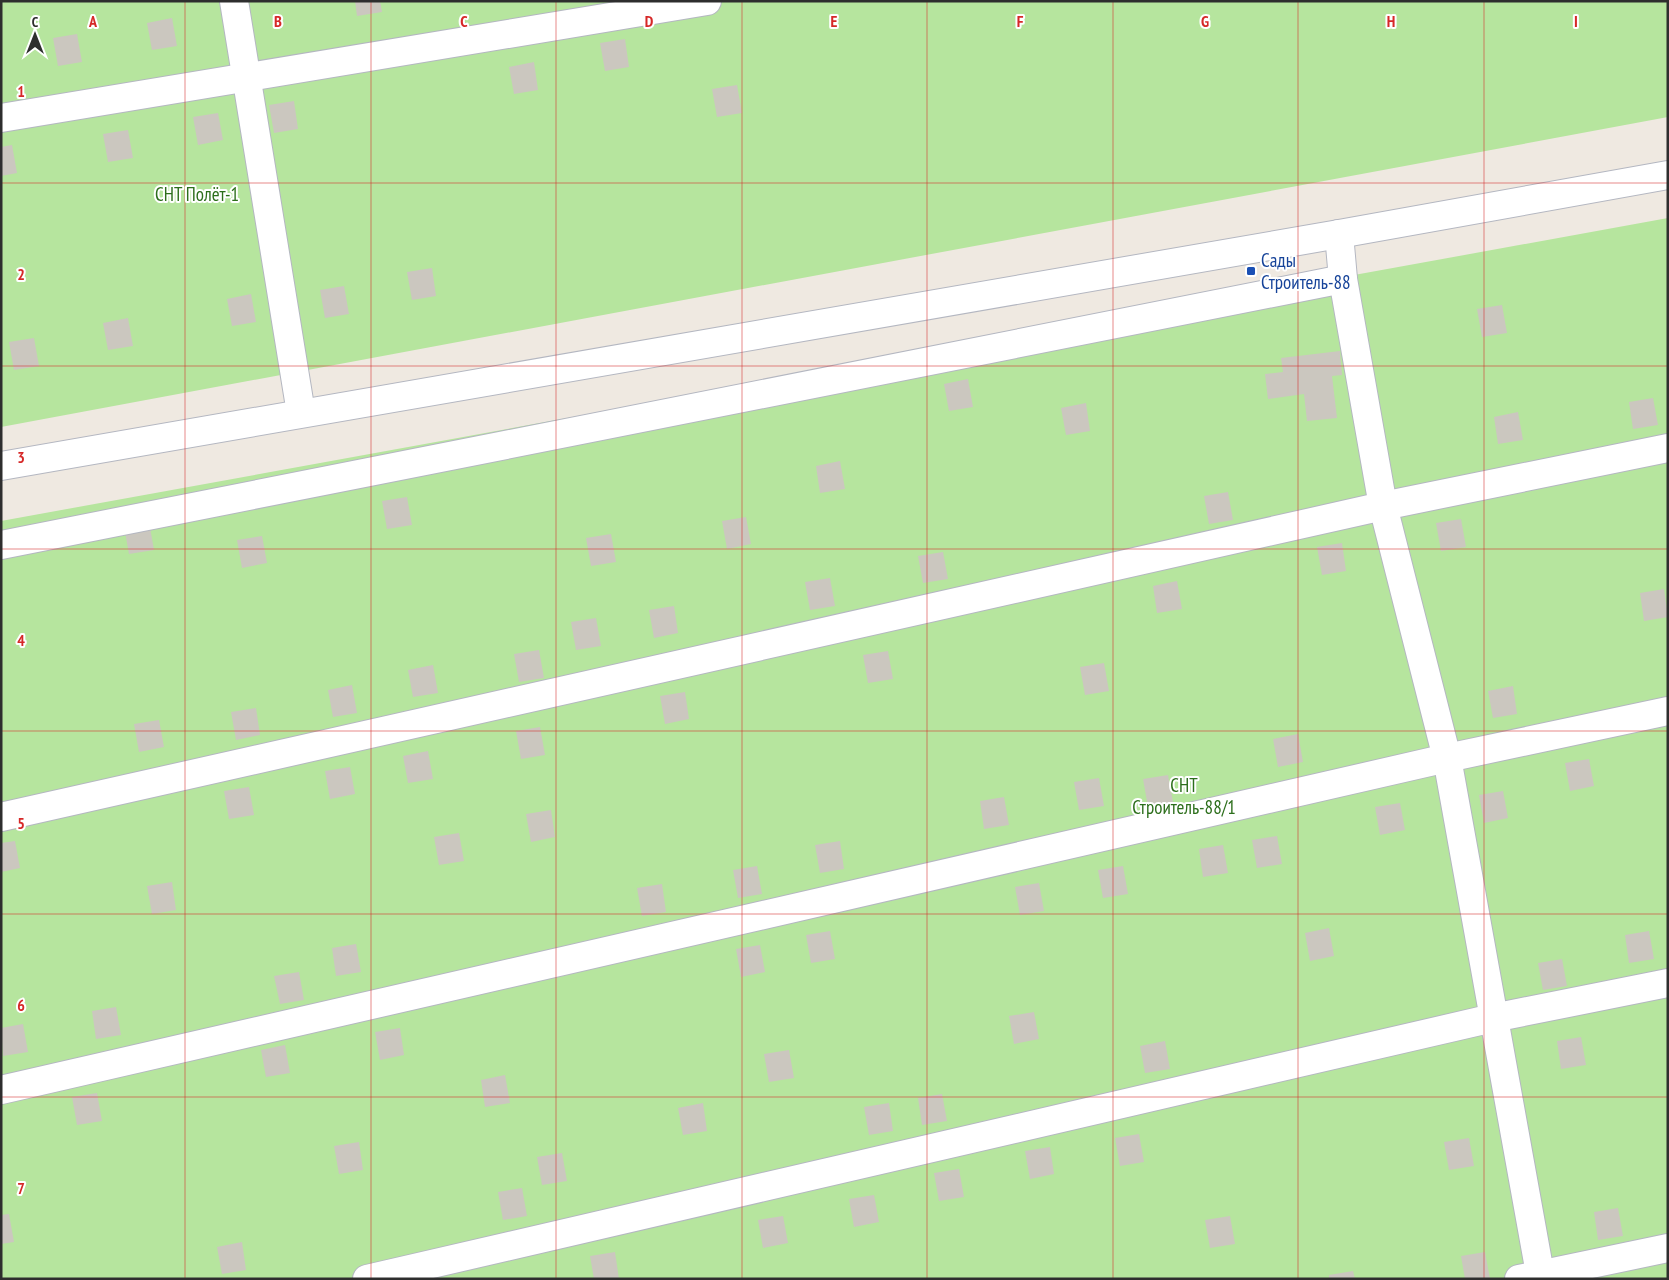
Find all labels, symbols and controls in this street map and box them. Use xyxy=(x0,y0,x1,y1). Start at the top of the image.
north arrow xyxy=(10,10,60,60)
text: A xyxy=(88,11,98,31)
text: B xyxy=(274,11,282,31)
text: C xyxy=(460,11,468,31)
text: D xyxy=(645,11,654,31)
text: E xyxy=(831,11,838,31)
text: F xyxy=(1017,11,1024,31)
text: G xyxy=(1201,11,1209,31)
text: H xyxy=(1387,11,1395,31)
text: I xyxy=(1574,11,1578,31)
text: С xyxy=(32,13,39,31)
text: 1 xyxy=(17,81,25,101)
park label: СНТ Полёт-1 xyxy=(155,182,239,206)
place label: Сады Строитель-88 xyxy=(1261,248,1351,294)
text: 2 xyxy=(17,264,25,284)
marker: Сады Строитель-88 xyxy=(1245,265,1257,277)
text: 3 xyxy=(17,447,25,467)
text: 4 xyxy=(17,630,25,650)
park label: СНТ Строитель-88/1 xyxy=(1132,773,1236,819)
text: 5 xyxy=(17,813,25,833)
text: 6 xyxy=(17,995,25,1015)
text: 7 xyxy=(17,1178,25,1198)

